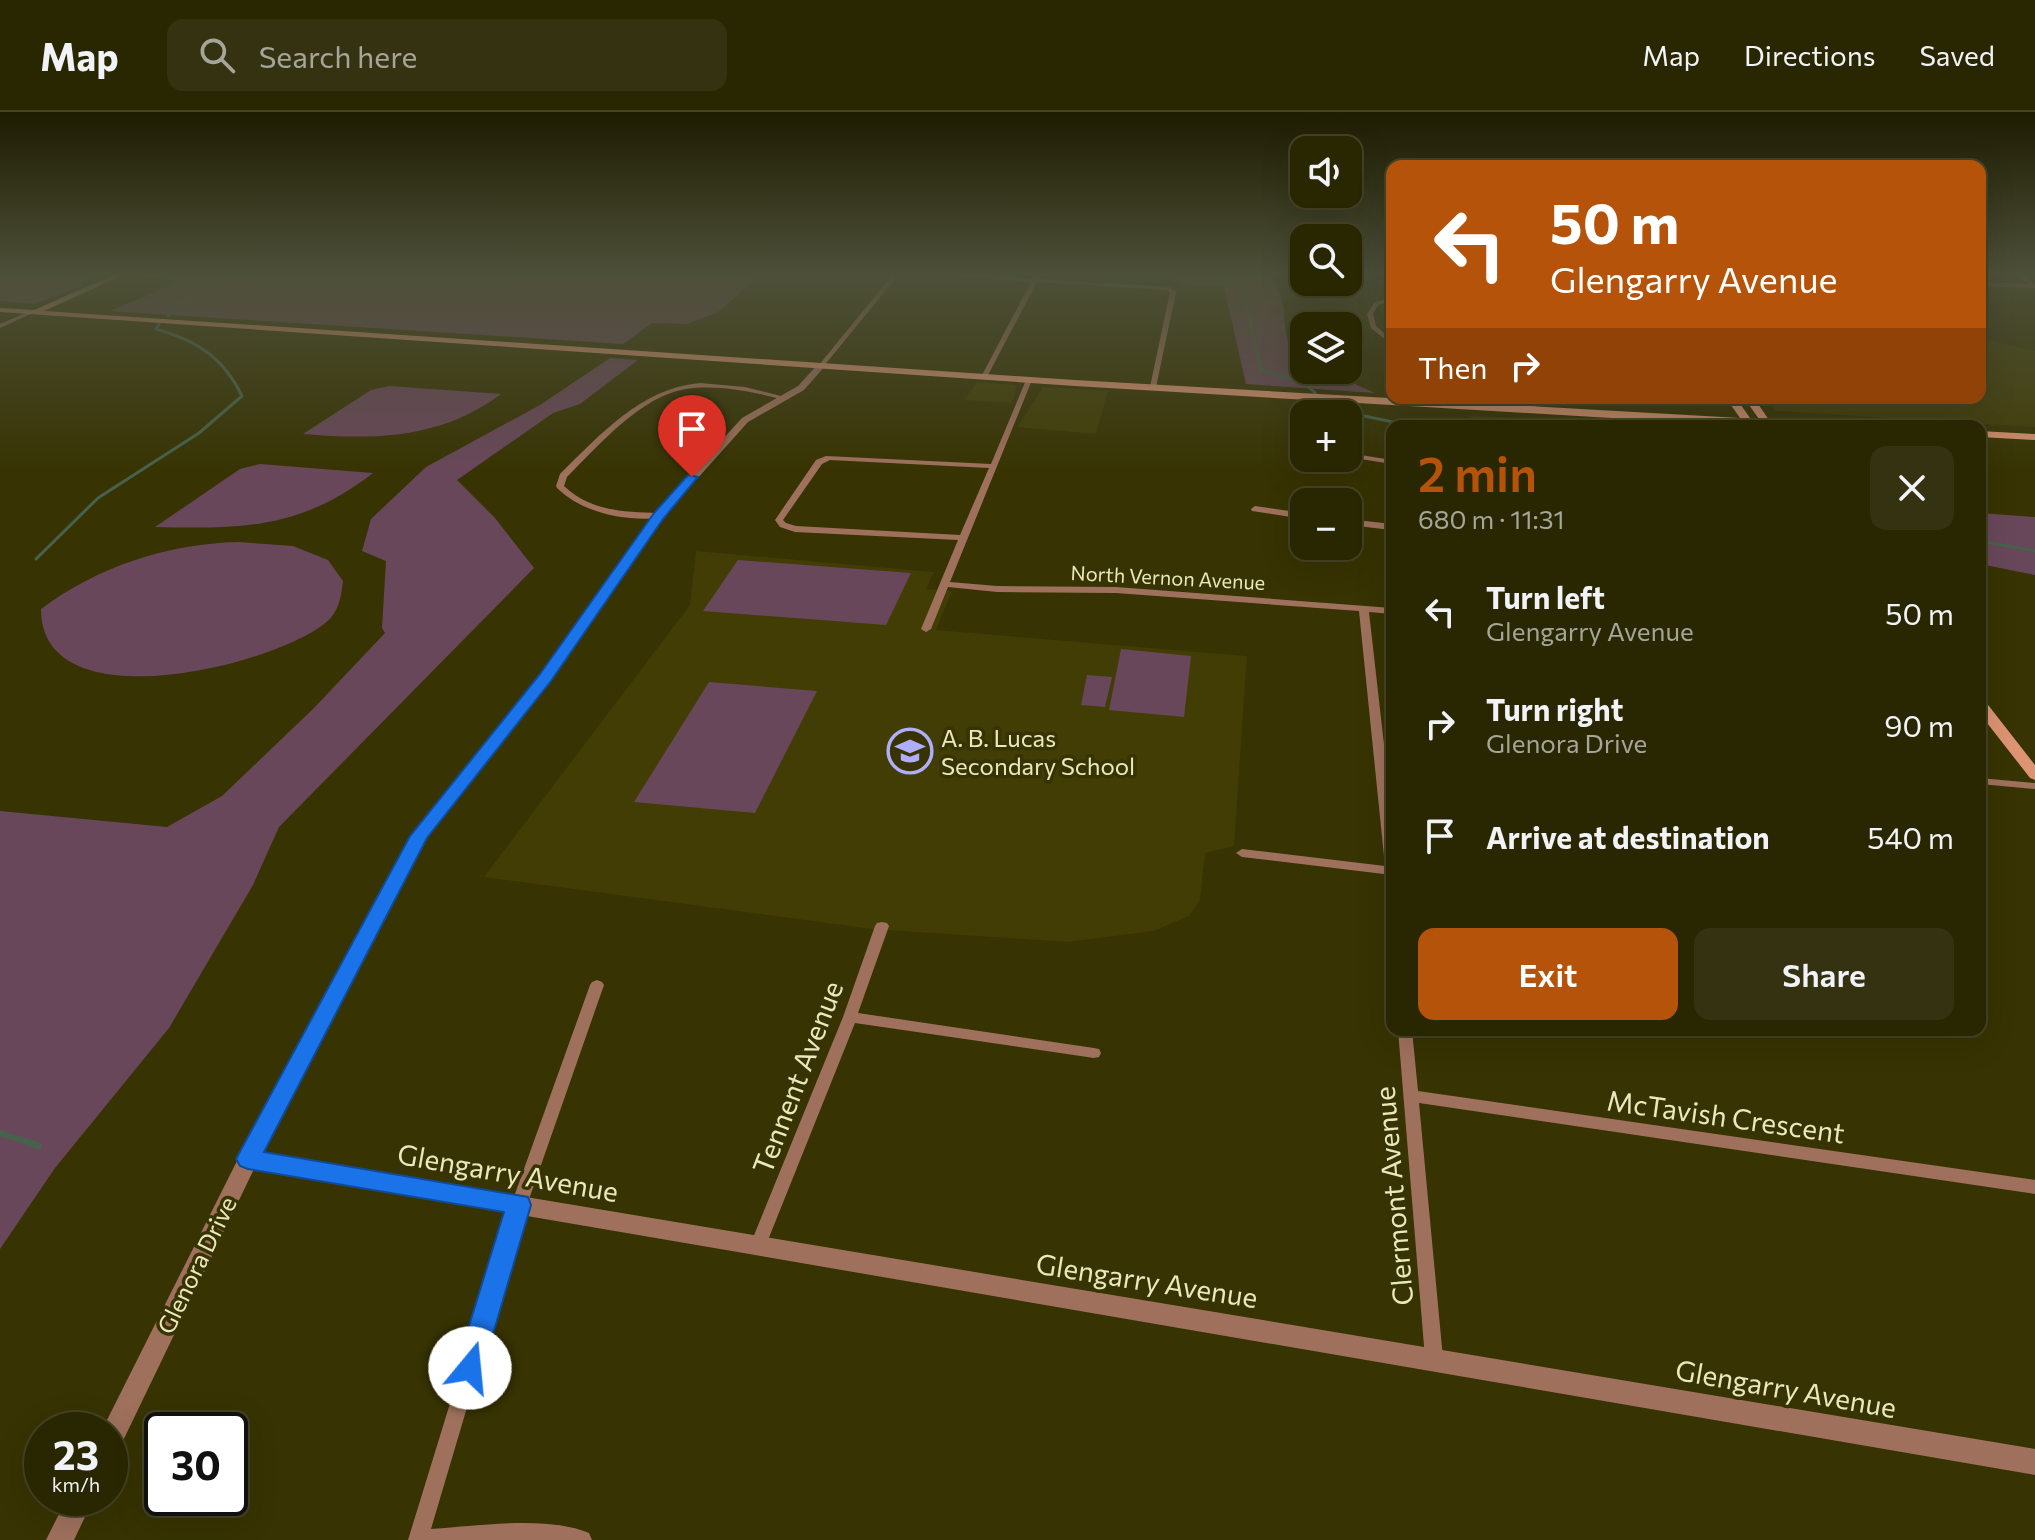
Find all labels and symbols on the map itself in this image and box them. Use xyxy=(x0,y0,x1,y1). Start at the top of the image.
pin xyxy=(658,395,726,477)
street label: North Vernon Avenue xyxy=(1070,560,1266,594)
place label: A. B. Lucas Secondary School xyxy=(941,723,1135,780)
school or university icon: A. B. Lucas Secondary School xyxy=(886,727,934,775)
street label: Tennent Avenue xyxy=(745,976,849,1178)
street label: McTavish Crescent xyxy=(1605,1082,1847,1150)
street label: Clermont Avenue xyxy=(1366,1085,1420,1307)
street label: Glengarry Avenue xyxy=(395,1136,621,1208)
street label: Glenora Drive xyxy=(150,1192,242,1338)
street label: Glengarry Avenue xyxy=(1034,1246,1260,1314)
position arrow xyxy=(428,1326,512,1410)
street label: Glengarry Avenue xyxy=(1673,1352,1899,1424)
speed limit sign: 30 xyxy=(144,1412,248,1516)

